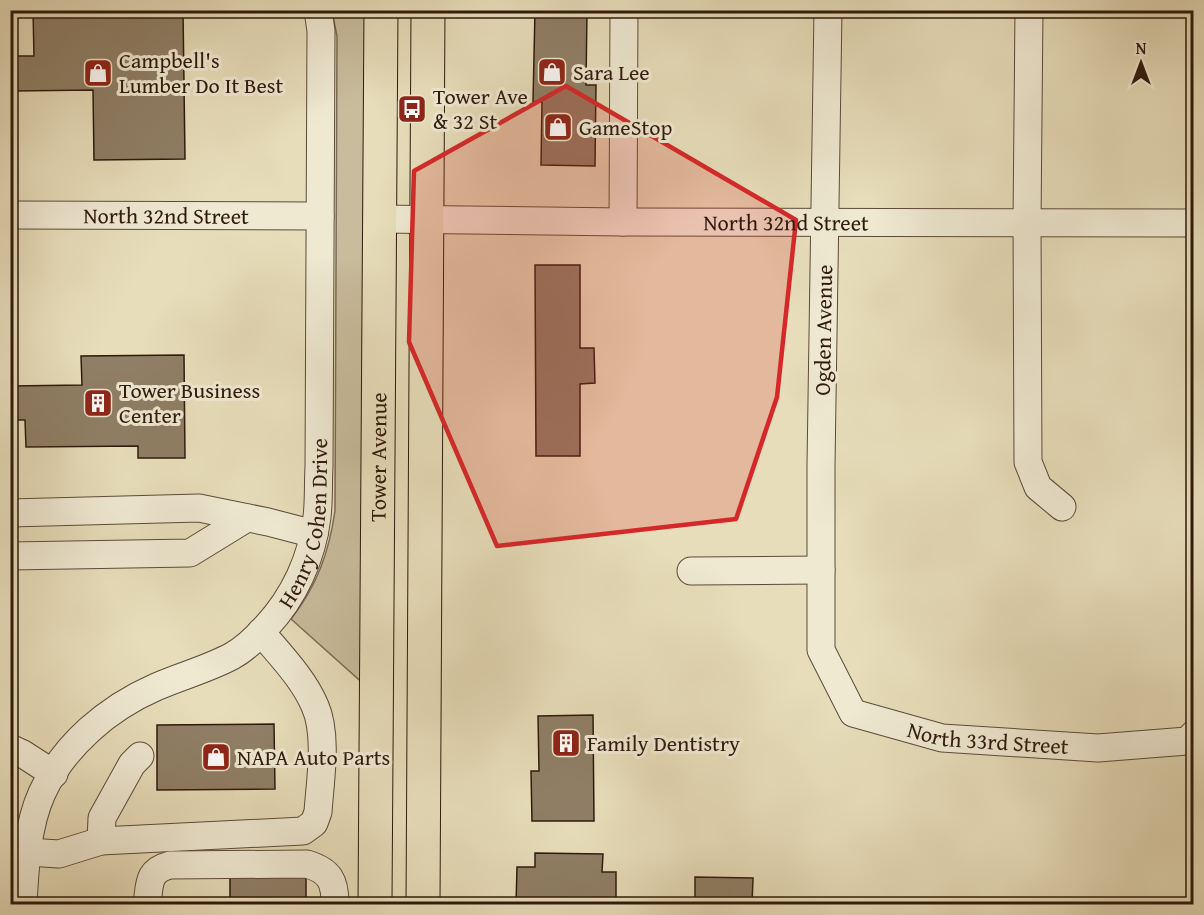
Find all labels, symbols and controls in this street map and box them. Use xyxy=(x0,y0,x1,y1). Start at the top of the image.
north arrow xyxy=(1111,33,1171,93)
text: N xyxy=(1136,36,1147,60)
place label: Campbell's Lumber Do It Best xyxy=(119,44,284,101)
shop icon: Sara Lee xyxy=(536,56,568,88)
place label: Sara Lee xyxy=(573,56,650,88)
shop icon: Campbell's Lumber Do It Best xyxy=(82,57,114,89)
place label: Tower Ave & 32 St xyxy=(433,80,528,137)
bus stop icon: Tower Ave & 32 St xyxy=(396,93,428,125)
shop icon: GameStop xyxy=(542,111,574,143)
place label: GameStop xyxy=(579,111,672,143)
street label: North 32nd Street xyxy=(83,199,249,232)
street label: North 32nd Street xyxy=(703,206,869,238)
street label: Ogden Avenue xyxy=(806,264,840,396)
place label: Tower Business Center xyxy=(119,374,260,431)
building icon: Tower Business Center xyxy=(82,387,114,419)
street label: Tower Avenue xyxy=(362,392,394,522)
street label: Henry Cohen Drive xyxy=(270,438,335,614)
street label: North 33rd Street xyxy=(904,713,1070,762)
building icon: Family Dentistry xyxy=(550,727,582,759)
place label: Family Dentistry xyxy=(587,727,740,759)
shop icon: NAPA Auto Parts xyxy=(200,741,232,773)
place label: NAPA Auto Parts xyxy=(237,741,390,773)

